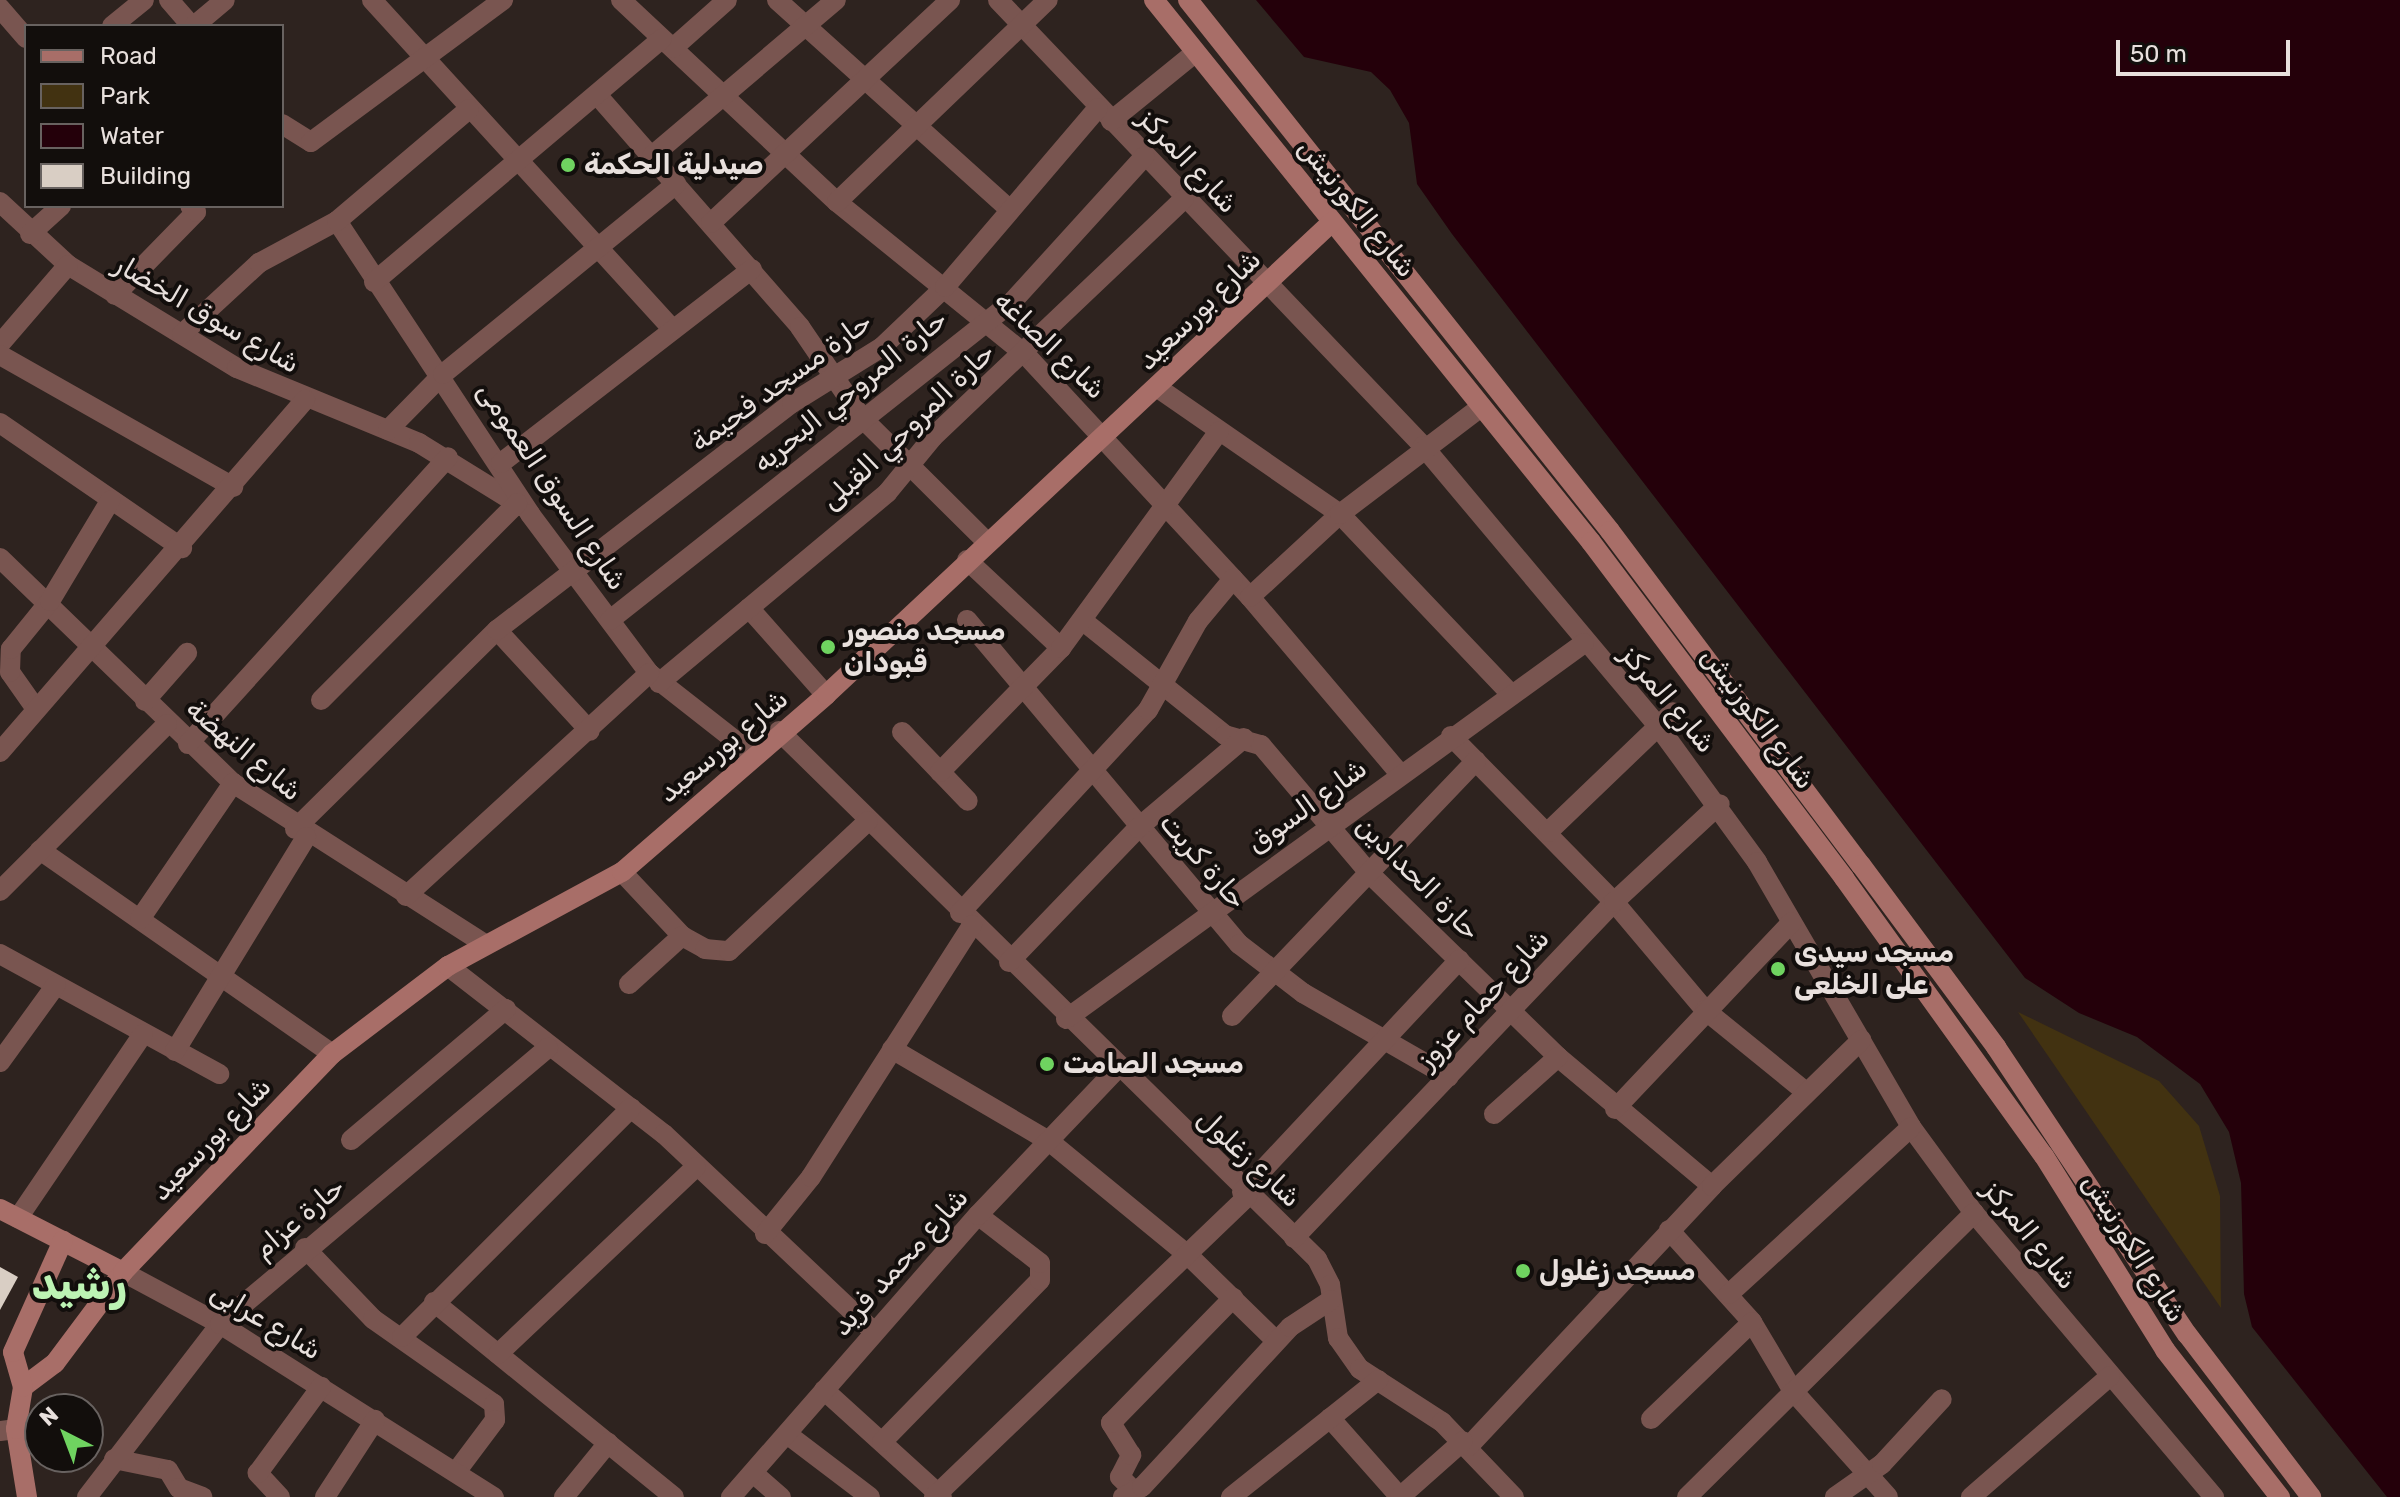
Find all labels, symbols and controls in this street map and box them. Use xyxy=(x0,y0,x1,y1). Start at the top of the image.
legend xyxy=(24,24,284,208)
scale bar xyxy=(2120,24,2294,74)
text: 50 m xyxy=(2130,40,2187,68)
text: Road xyxy=(100,42,157,70)
text: Park xyxy=(100,82,150,110)
street label: شارع المركز xyxy=(1131,102,1245,220)
text: Water xyxy=(100,122,164,150)
street label: شارع الكورنيش xyxy=(1291,132,1423,284)
place label: صيدلية الحكمة xyxy=(584,148,763,182)
marker: صيدلية الحكمة xyxy=(559,156,577,174)
text: Building xyxy=(100,162,191,190)
street label: شارع بورسعيد xyxy=(1130,243,1268,377)
street label: شارع سوق الخضار xyxy=(108,247,306,381)
street label: شارع الصاغه xyxy=(987,284,1113,406)
street label: حارة المروحي البحريه xyxy=(746,302,954,480)
street label: حارة مسجد فحيمة xyxy=(684,305,878,459)
street label: حارة المروحي القبلى xyxy=(814,336,1002,518)
street label: شارع السوق العمومى xyxy=(470,375,634,597)
place label: مسجد منصور قبودان xyxy=(844,614,1006,680)
marker: مسجد منصور قبودان xyxy=(819,638,837,656)
street label: شارع المركز xyxy=(1613,638,1723,760)
street label: شارع الكورنيش xyxy=(1694,640,1822,796)
street label: شارع بورسعيد xyxy=(651,682,795,810)
street label: شارع النهضة xyxy=(179,692,309,808)
street label: شارع السوق xyxy=(1241,751,1373,861)
street label: حارة كريت xyxy=(1152,806,1254,916)
street label: حارة الحدادين xyxy=(1349,809,1487,947)
street label: شارع حمام عزوز xyxy=(1410,922,1556,1076)
place label: مسجد سيدى على الخلعى xyxy=(1794,936,1954,1002)
marker: مسجد سيدى على الخلعى xyxy=(1769,960,1787,978)
place label: مسجد الصامت xyxy=(1063,1047,1244,1081)
marker: مسجد الصامت xyxy=(1038,1055,1056,1073)
street label: شارع بورسعيد xyxy=(144,1070,278,1208)
street label: شارع زغلول xyxy=(1190,1101,1308,1215)
street label: شارع الكورنيش xyxy=(2075,1167,2193,1329)
street label: حارة عزام xyxy=(247,1170,351,1266)
street label: شارع المركز xyxy=(1976,1174,2084,1296)
street label: شارع محمد فريد xyxy=(825,1181,975,1343)
place label: مسجد زغلول xyxy=(1539,1254,1696,1288)
district label: رشيد xyxy=(31,1258,127,1310)
marker: مسجد زغلول xyxy=(1514,1262,1532,1280)
street label: شارع عرابى xyxy=(204,1275,328,1367)
north arrow xyxy=(24,1393,104,1473)
text: N xyxy=(34,1401,64,1432)

